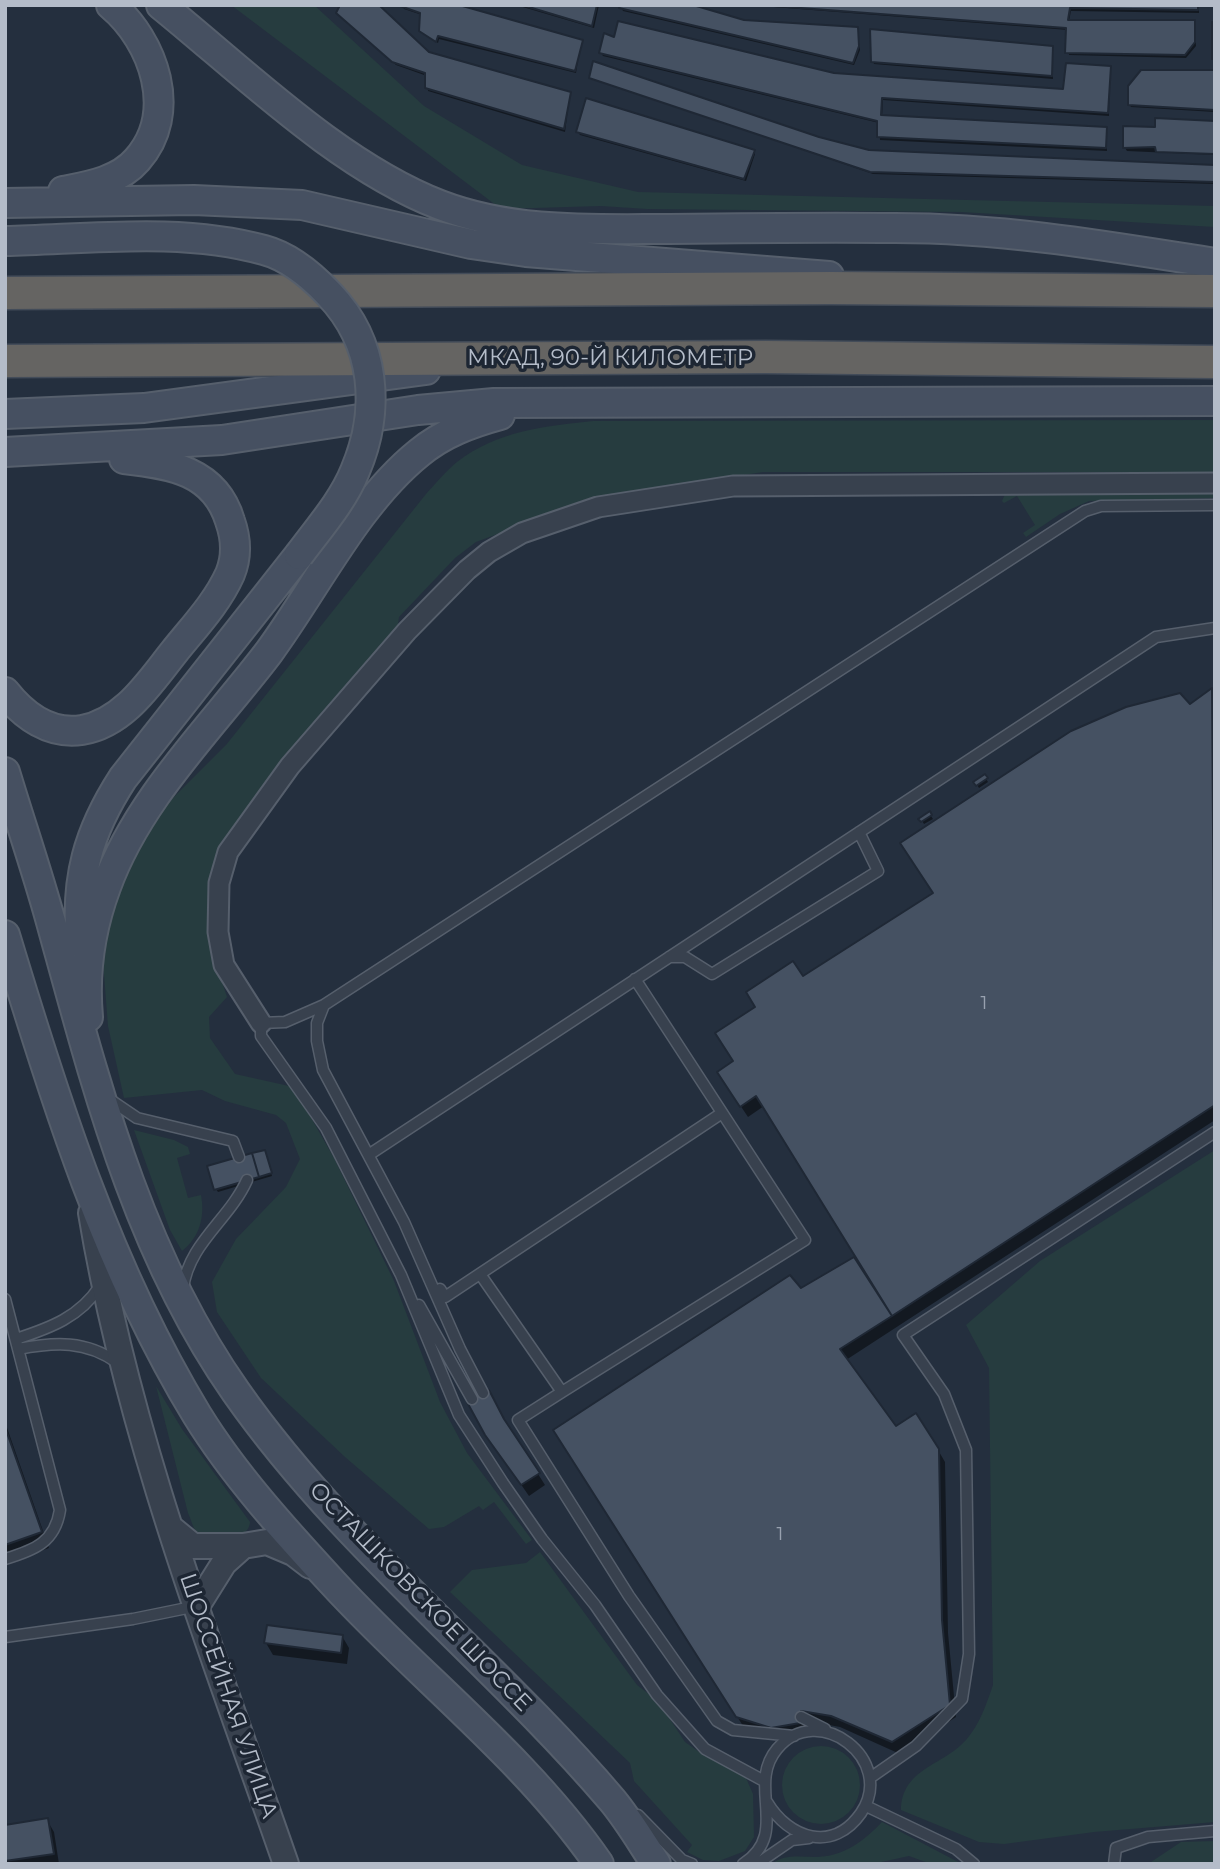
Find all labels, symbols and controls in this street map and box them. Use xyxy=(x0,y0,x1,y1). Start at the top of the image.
street label: МКАД, 90-Й КИЛОМЕТР xyxy=(467,344,753,372)
house number: 1 xyxy=(981,992,987,1014)
street label: ОСТАШКОВСКОЕ ШОССЕ xyxy=(303,1477,537,1717)
house number: 1 xyxy=(777,1523,783,1545)
street label: ШОССЕЙНАЯ УЛИЦА xyxy=(173,1570,283,1822)

